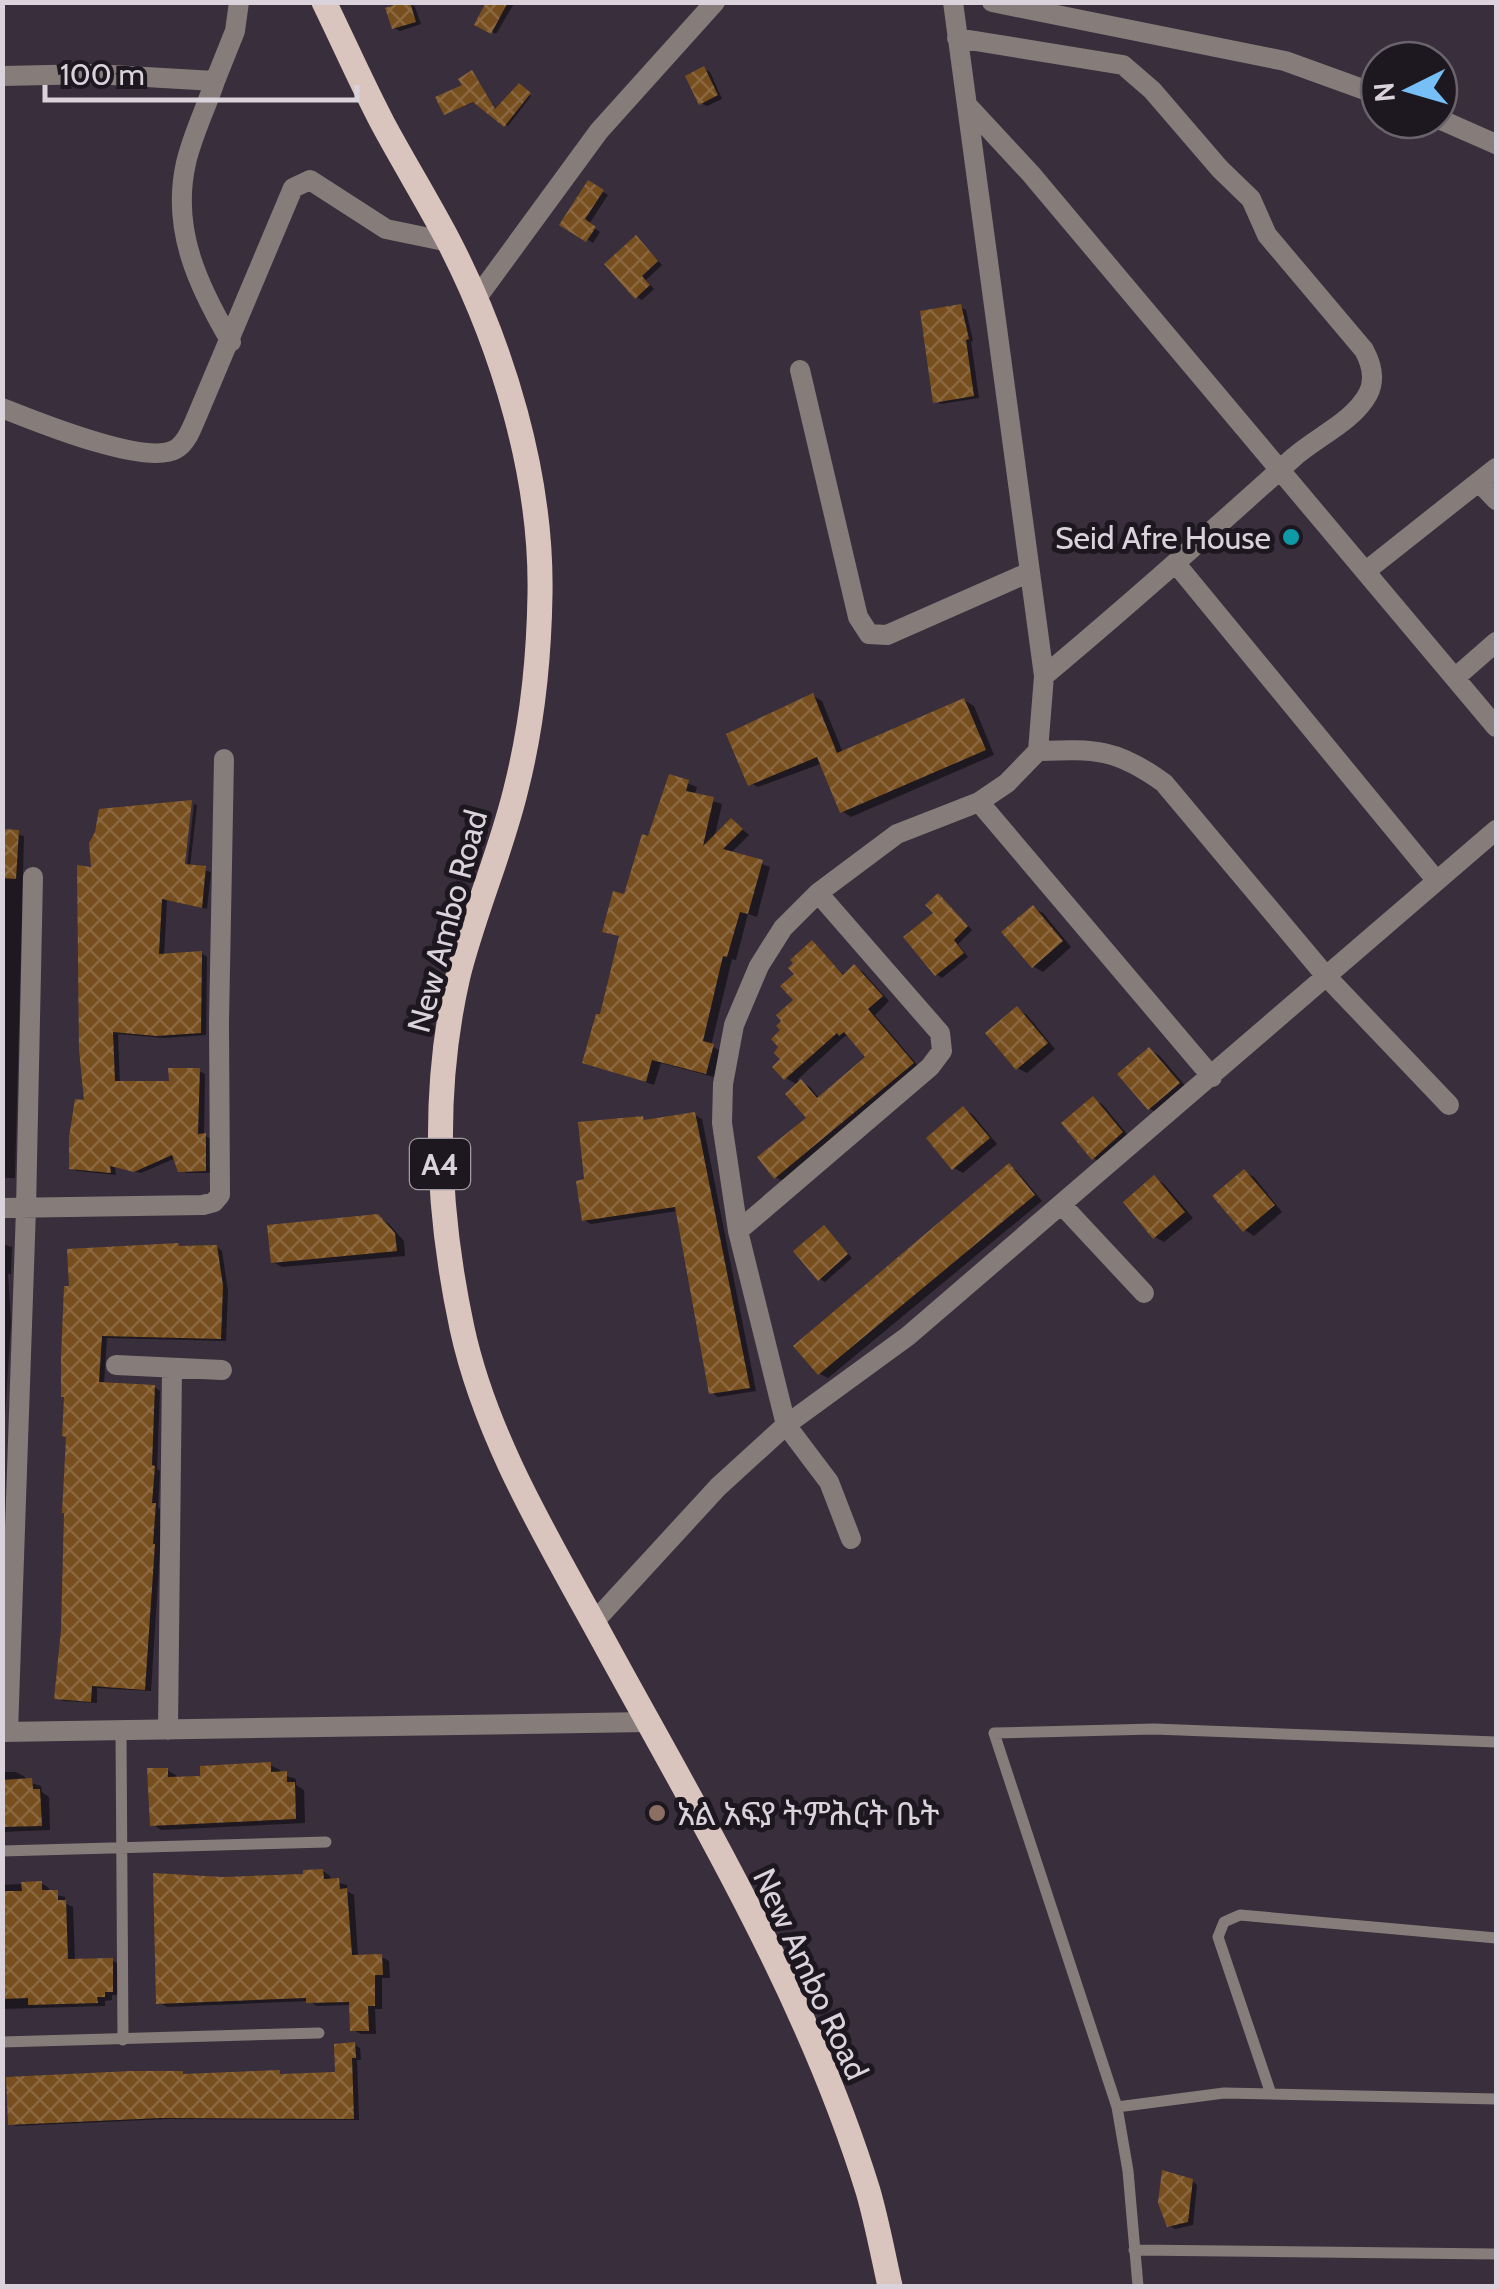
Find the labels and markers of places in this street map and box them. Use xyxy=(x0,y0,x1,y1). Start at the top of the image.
place label: Seid Afre House xyxy=(1055,518,1271,557)
marker: Seid Afre House xyxy=(1280,526,1302,548)
place label: አል አፍያ ትምሕርት ቤት xyxy=(677,1794,939,1833)
marker: አል አፍያ ትምሕርት ቤት xyxy=(646,1802,668,1824)

